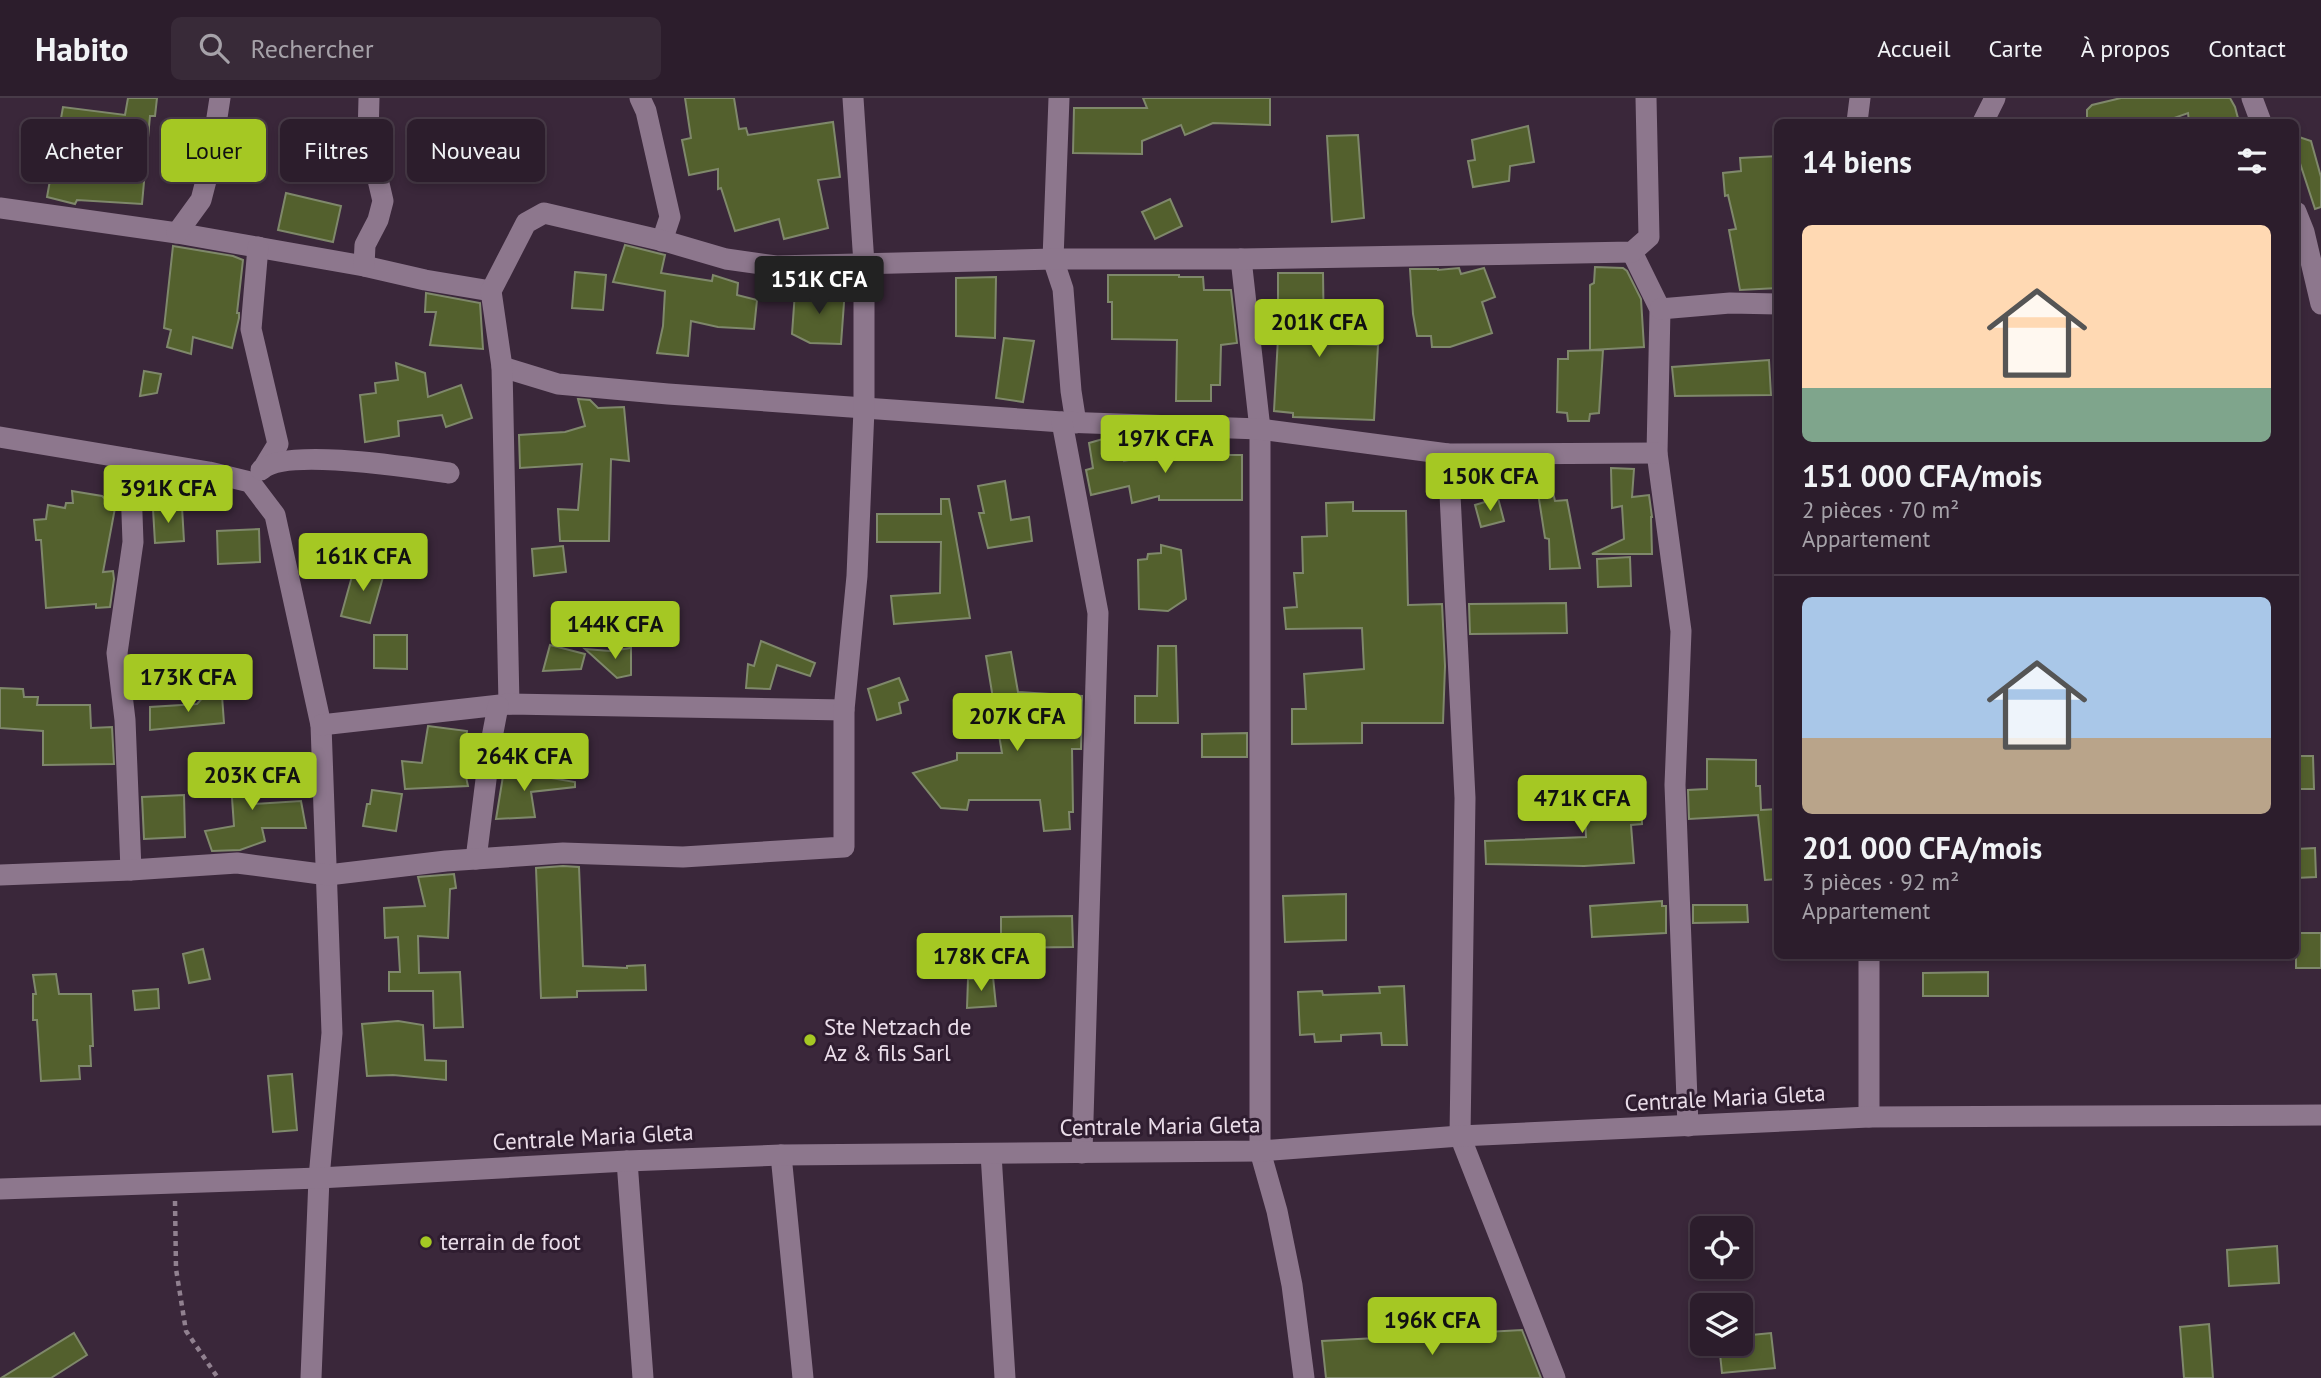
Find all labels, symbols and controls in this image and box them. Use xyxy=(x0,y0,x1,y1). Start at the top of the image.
search box xyxy=(171,17,661,80)
text: Habito xyxy=(35,27,129,70)
icon: search xyxy=(195,29,233,67)
text: Rechercher xyxy=(251,32,374,65)
text: Accueil xyxy=(1877,33,1951,64)
text: Carte xyxy=(1989,33,2043,64)
text: À propos xyxy=(2081,33,2170,64)
text: Contact xyxy=(2208,33,2286,64)
chip: Acheter xyxy=(21,119,147,182)
chip: Louer xyxy=(161,119,266,182)
chip: Filtres xyxy=(280,119,393,182)
chip: Nouveau xyxy=(407,119,545,182)
text: 14 biens xyxy=(1802,142,1912,181)
icon: filters xyxy=(2233,142,2271,180)
pin: 151K CFA xyxy=(747,256,891,316)
text: 151K CFA xyxy=(771,264,867,293)
icon: home xyxy=(1974,270,2100,396)
pin: 201K CFA xyxy=(1247,300,1391,359)
text: 201K CFA xyxy=(1271,307,1367,336)
pin: 197K CFA xyxy=(1093,416,1237,475)
text: 197K CFA xyxy=(1117,423,1213,452)
pin: 150K CFA xyxy=(1418,454,1562,513)
text: 151 000 CFA/mois xyxy=(1802,456,2042,495)
text: 150K CFA xyxy=(1442,461,1538,490)
pin: 391K CFA xyxy=(96,466,240,525)
text: 391K CFA xyxy=(120,473,216,502)
text: 2 pièces · 70 m² xyxy=(1802,495,1959,524)
text: Appartement xyxy=(1802,524,1930,553)
pin: 161K CFA xyxy=(291,533,435,593)
text: 161K CFA xyxy=(315,541,411,570)
pin: 144K CFA xyxy=(543,602,687,661)
text: 144K CFA xyxy=(567,609,663,638)
icon: home xyxy=(1974,642,2100,768)
pin: 173K CFA xyxy=(116,654,260,714)
text: 173K CFA xyxy=(140,662,236,691)
pin: 207K CFA xyxy=(945,694,1089,753)
text: 207K CFA xyxy=(969,701,1065,730)
pin: 264K CFA xyxy=(452,734,596,793)
text: 264K CFA xyxy=(476,741,572,770)
pin: 203K CFA xyxy=(180,752,324,812)
text: 203K CFA xyxy=(204,760,300,789)
pin: 471K CFA xyxy=(1510,776,1654,835)
text: 471K CFA xyxy=(1534,783,1630,812)
text: 201 000 CFA/mois xyxy=(1802,828,2042,867)
text: 3 pièces · 92 m² xyxy=(1802,867,1959,896)
text: Appartement xyxy=(1802,896,1930,925)
pin: 178K CFA xyxy=(909,934,1053,993)
text: 178K CFA xyxy=(933,941,1029,970)
place label: Ste Netzach de Az & fils Sarl xyxy=(824,1012,971,1067)
marker: Ste Netzach de Az & fils Sarl xyxy=(802,1032,818,1048)
street label: Centrale Maria Gleta xyxy=(1624,1078,1826,1117)
street label: Centrale Maria Gleta xyxy=(1059,1109,1261,1142)
street label: Centrale Maria Gleta xyxy=(492,1117,694,1156)
map controls xyxy=(1690,1216,1753,1356)
button: locate xyxy=(1690,1216,1753,1279)
place label: terrain de foot xyxy=(440,1227,581,1256)
marker: terrain de foot xyxy=(418,1234,434,1250)
button: layers xyxy=(1690,1293,1753,1356)
pin: 196K CFA xyxy=(1360,1298,1504,1357)
text: 196K CFA xyxy=(1384,1305,1480,1334)

